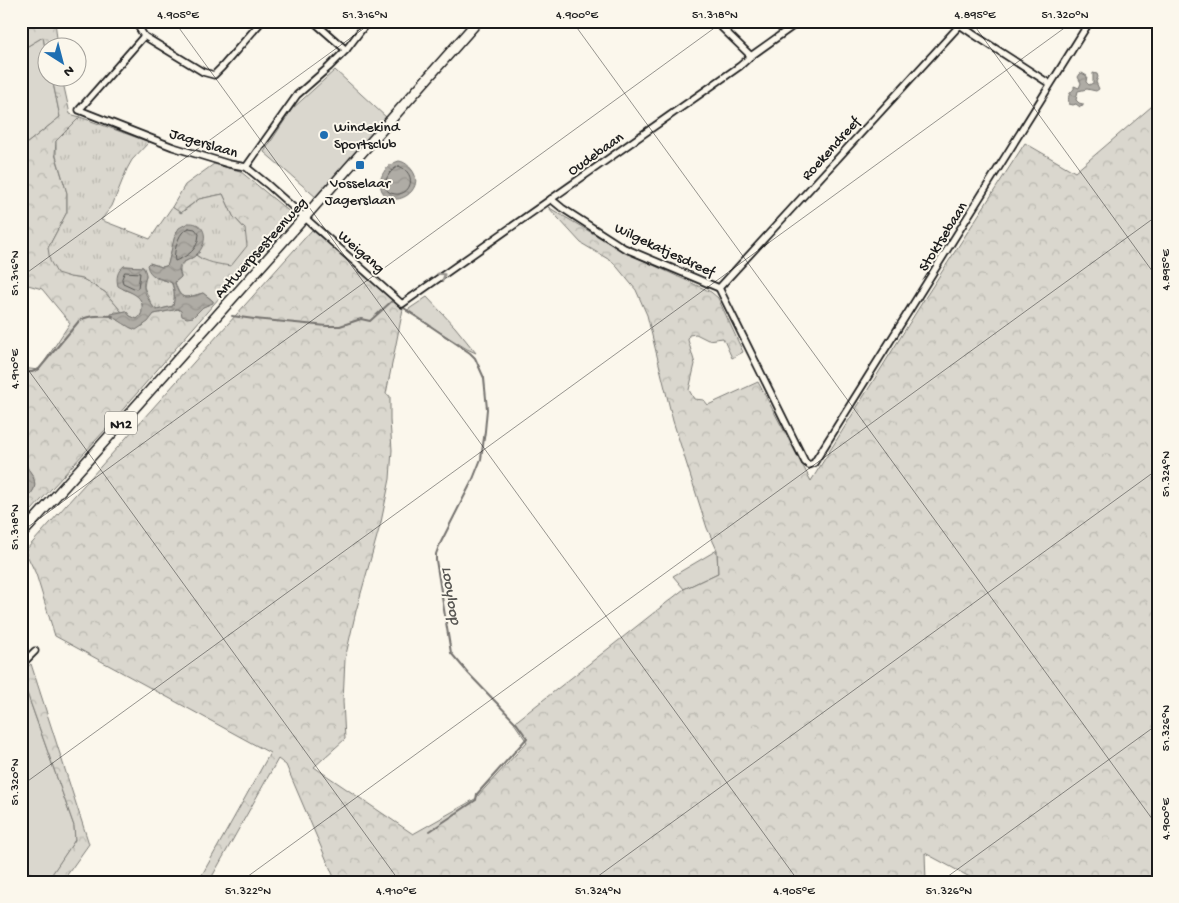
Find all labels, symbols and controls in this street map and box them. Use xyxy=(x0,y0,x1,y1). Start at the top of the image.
text: 4.905°E xyxy=(157,9,199,23)
text: 51.316°N xyxy=(342,9,388,23)
text: 4.900°E xyxy=(556,9,599,23)
text: 51.318°N xyxy=(692,9,738,23)
text: 4.895°E xyxy=(954,9,996,23)
text: 51.320°N xyxy=(1041,9,1089,23)
north arrow xyxy=(38,38,88,88)
text: N xyxy=(59,61,77,80)
street label: Roekendreef xyxy=(798,113,866,185)
place label: Windekind Sportsclub xyxy=(334,119,401,154)
street label: Jagerslaan xyxy=(167,125,240,163)
marker: Windekind Sportsclub xyxy=(318,129,330,141)
street label: Oudebaan xyxy=(565,129,628,180)
marker: Vosselaar Jagerslaan xyxy=(354,159,366,171)
place label: Vosselaar Jagerslaan xyxy=(325,175,395,210)
street label: Antwerpsesteenweg xyxy=(211,194,312,303)
street label: Stoktsebaan xyxy=(915,199,972,275)
street label: Wilgekatjesdreef xyxy=(611,220,718,282)
street label: Weigang xyxy=(334,227,388,278)
text: 4.895°E xyxy=(1160,249,1174,291)
text: 51.316°N xyxy=(9,250,23,296)
one-way arrow xyxy=(436,273,446,282)
text: 4.910°E xyxy=(9,348,23,389)
road number: N12 xyxy=(105,412,137,434)
text: 51.324°N xyxy=(1160,451,1174,497)
text: 51.318°N xyxy=(9,504,23,550)
water label: Looyloop xyxy=(436,565,464,627)
text: 51.326°N xyxy=(1160,705,1174,751)
text: 51.320°N xyxy=(9,758,23,806)
text: 4.900°E xyxy=(1160,797,1174,840)
text: 51.322°N xyxy=(225,885,271,899)
text: 4.910°E xyxy=(376,885,417,899)
text: 51.324°N xyxy=(575,885,621,899)
text: 4.905°E xyxy=(773,885,815,899)
text: 51.326°N xyxy=(926,885,972,899)

